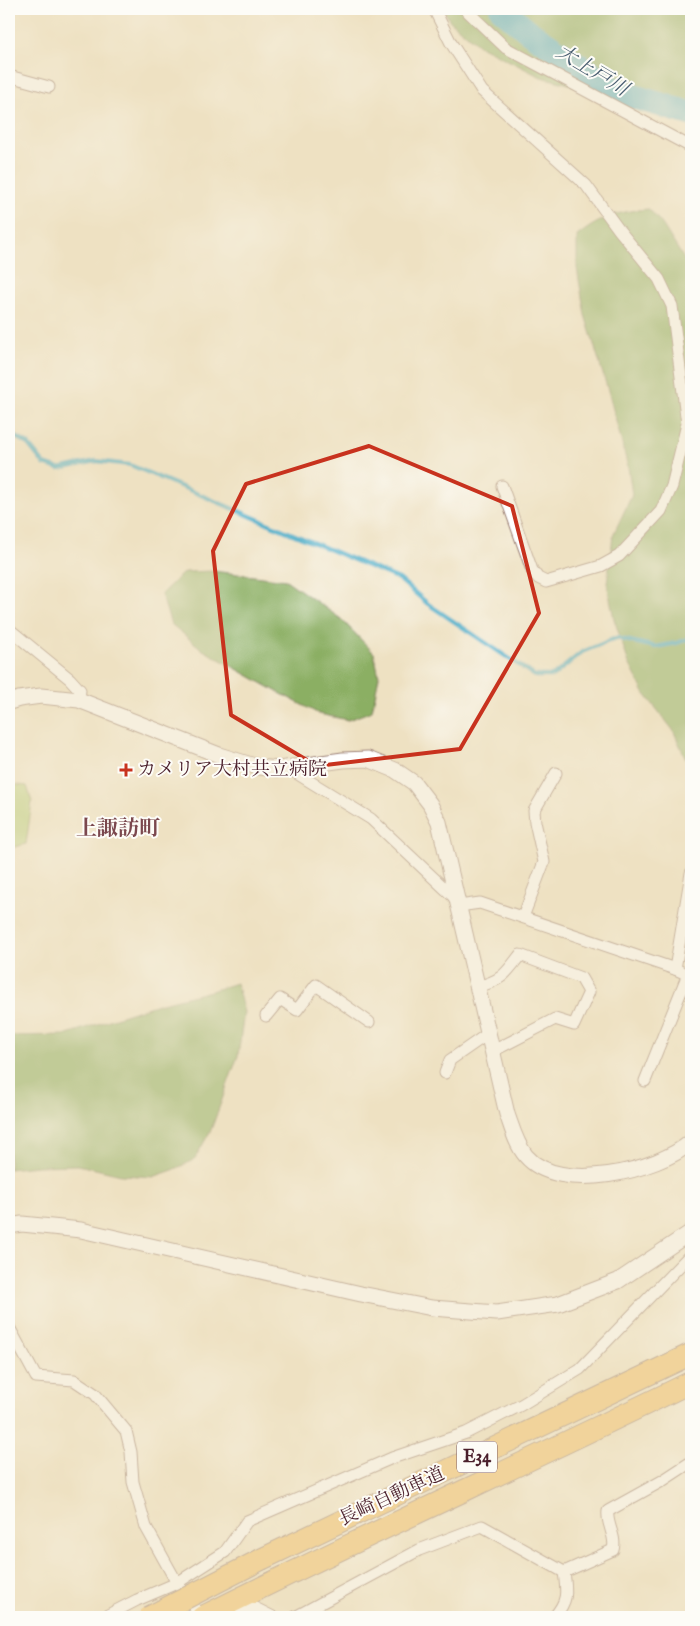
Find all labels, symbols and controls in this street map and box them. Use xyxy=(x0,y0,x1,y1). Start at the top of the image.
water label: 大上戸川 xyxy=(551,40,634,103)
place label: カメリア大村共立病院 xyxy=(137,758,327,782)
marker: カメリア大村共立病院 xyxy=(119,763,133,777)
district label: 上諏訪町 xyxy=(76,816,160,843)
road number: E34 xyxy=(457,1441,497,1472)
street label: 長崎自動車道 xyxy=(335,1462,449,1532)

